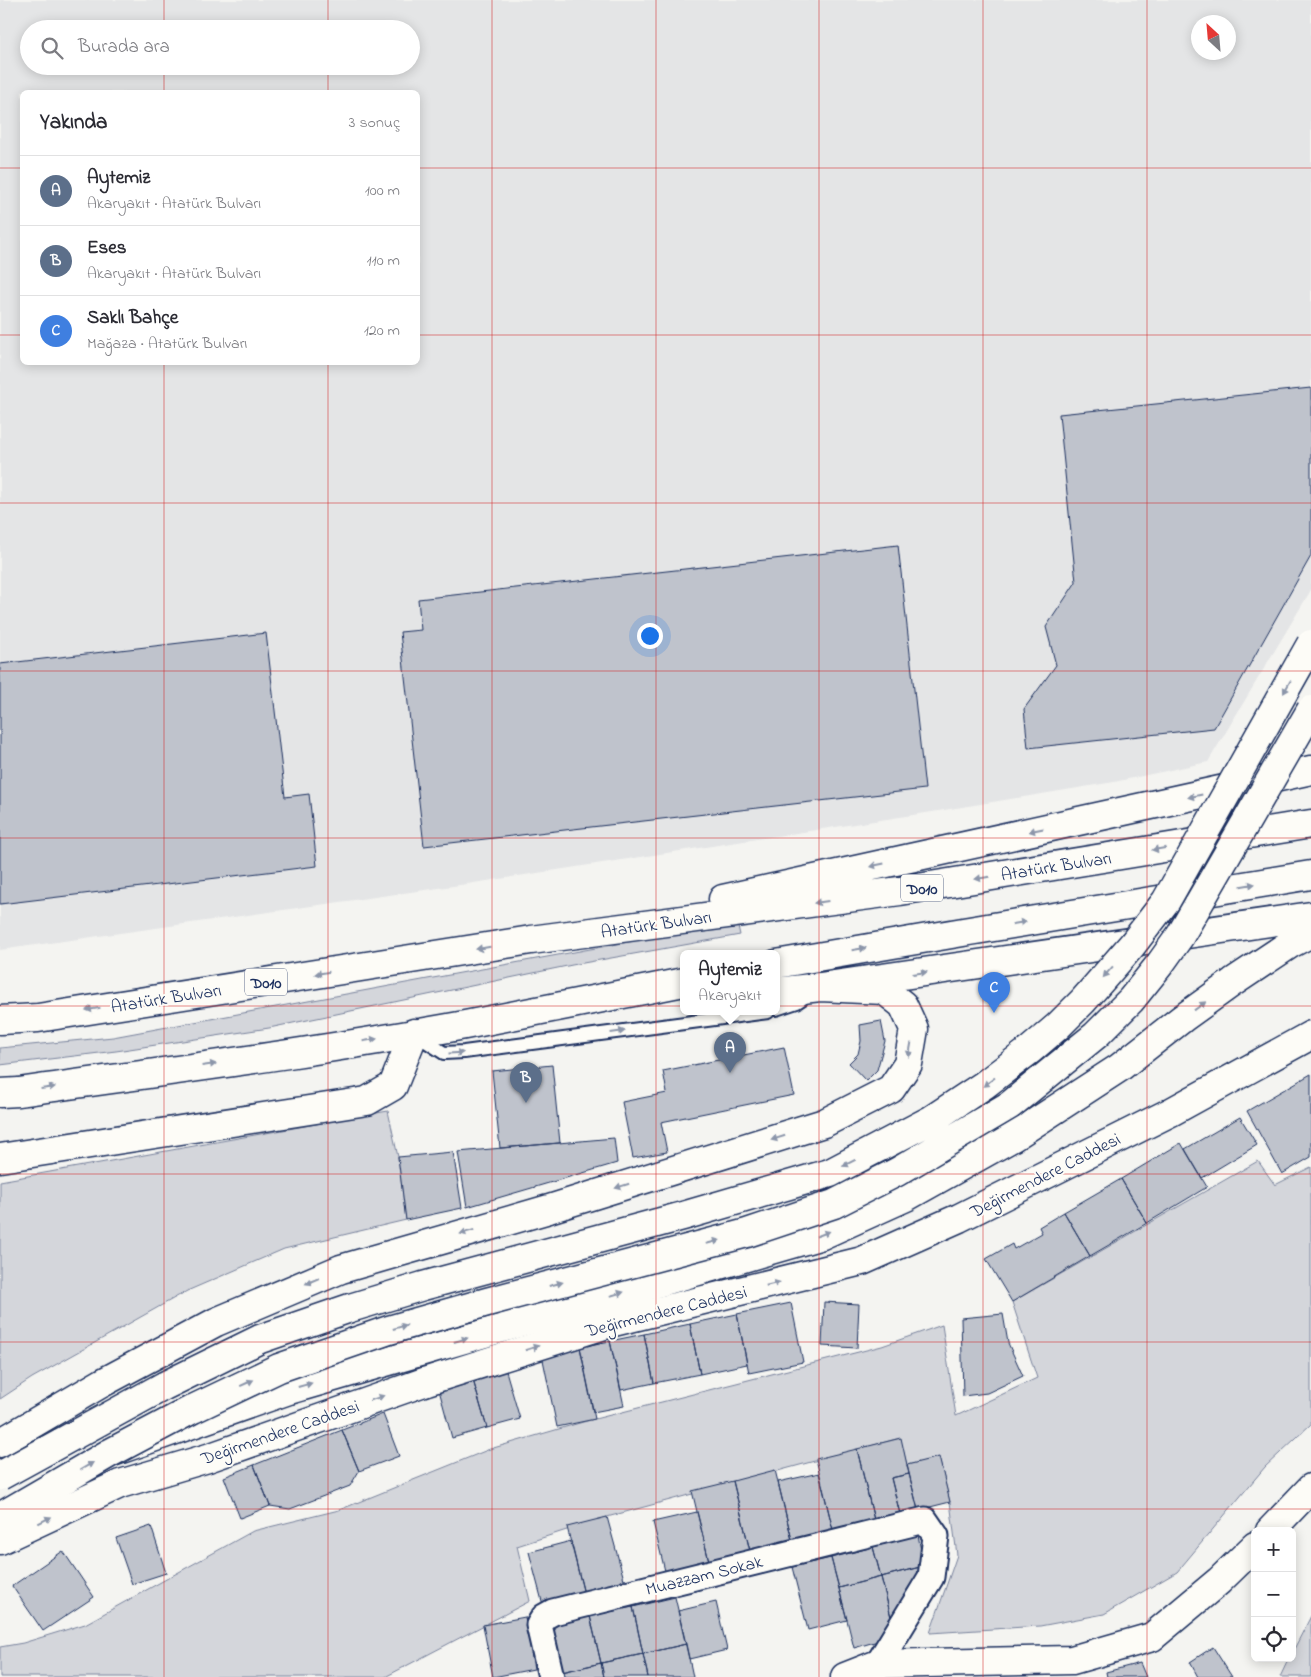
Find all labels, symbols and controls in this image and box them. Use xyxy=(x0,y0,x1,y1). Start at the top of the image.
north arrow xyxy=(1191,15,1236,60)
search box xyxy=(20,20,420,75)
icon: search xyxy=(38,34,66,62)
text: Burada ara xyxy=(78,34,170,61)
text: Yakında xyxy=(40,108,107,138)
text: 3 sonuç xyxy=(349,111,400,135)
text: Aytemiz xyxy=(87,165,150,192)
text: A xyxy=(51,179,61,203)
text: 100 m xyxy=(365,179,400,203)
text: Akaryakıt · Atatürk Bulvarı xyxy=(87,192,261,216)
text: Eses xyxy=(87,235,126,262)
text: B xyxy=(51,249,61,273)
text: 110 m xyxy=(366,249,400,273)
text: Akaryakıt · Atatürk Bulvarı xyxy=(87,262,261,286)
text: Saklı Bahçe xyxy=(87,305,178,332)
text: C xyxy=(52,319,60,343)
text: 120 m xyxy=(364,319,400,343)
text: Mağaza · Atatürk Bulvarı xyxy=(87,332,247,356)
your location xyxy=(637,623,663,649)
one-way arrow xyxy=(1283,679,1291,694)
one-way arrow xyxy=(1187,792,1203,800)
one-way arrow xyxy=(1029,826,1044,834)
one-way arrow xyxy=(1151,845,1167,853)
street label: Atatürk Bulvarı xyxy=(999,846,1114,890)
one-way arrow xyxy=(870,861,885,869)
road number: D010 xyxy=(901,874,943,901)
one-way arrow xyxy=(973,874,989,882)
one-way arrow xyxy=(1241,881,1257,889)
one-way arrow xyxy=(813,898,829,906)
street label: Atatürk Bulvarı xyxy=(599,905,714,947)
one-way arrow xyxy=(1011,918,1027,926)
one-way arrow xyxy=(474,944,490,952)
one-way arrow xyxy=(851,945,867,953)
popup xyxy=(680,950,780,1015)
text: Aytemiz xyxy=(698,957,762,984)
one-way arrow xyxy=(1102,965,1114,977)
one-way arrow xyxy=(912,968,928,976)
road number: D010 xyxy=(245,969,287,996)
one-way arrow xyxy=(314,970,330,978)
pin: C xyxy=(978,972,1010,1013)
street label: Atatürk Bulvarı xyxy=(109,978,224,1022)
text: Akaryakıt xyxy=(698,984,762,1008)
one-way arrow xyxy=(1193,1001,1207,1011)
one-way arrow xyxy=(84,1006,100,1014)
one-way arrow xyxy=(610,1028,626,1036)
pin: A xyxy=(714,1032,746,1073)
one-way arrow xyxy=(362,1036,378,1044)
one-way arrow xyxy=(906,1042,914,1058)
one-way arrow xyxy=(449,1048,465,1056)
one-way arrow xyxy=(202,1061,218,1069)
pin: B xyxy=(510,1062,542,1103)
one-way arrow xyxy=(983,1076,996,1087)
one-way arrow xyxy=(41,1083,57,1091)
street label: Değirmendere Caddesi xyxy=(965,1128,1126,1227)
one-way arrow xyxy=(770,1134,785,1142)
one-way arrow xyxy=(842,1159,856,1167)
one-way arrow xyxy=(615,1182,630,1190)
one-way arrow xyxy=(459,1229,474,1237)
one-way arrow xyxy=(816,1230,831,1237)
one-way arrow xyxy=(706,1238,721,1246)
one-way arrow xyxy=(305,1278,319,1286)
one-way arrow xyxy=(549,1280,564,1288)
street label: Değirmendere Caddesi xyxy=(582,1280,750,1347)
one-way arrow xyxy=(766,1280,781,1288)
one-way arrow xyxy=(609,1290,625,1298)
one-way arrow xyxy=(392,1323,407,1331)
one-way arrow xyxy=(454,1335,469,1343)
one-way arrow xyxy=(524,1344,539,1351)
one-way arrow xyxy=(240,1379,254,1387)
one-way arrow xyxy=(298,1381,313,1389)
one-way arrow xyxy=(370,1394,385,1401)
street label: Değirmendere Caddesi xyxy=(197,1395,364,1474)
one-way arrow xyxy=(81,1462,94,1471)
one-way arrow xyxy=(37,1516,52,1524)
map controls xyxy=(1251,1527,1296,1662)
button: + xyxy=(1251,1527,1296,1572)
street label: Muazzam Sokak xyxy=(643,1550,766,1604)
button: − xyxy=(1251,1572,1296,1617)
button: locate xyxy=(1251,1617,1296,1662)

